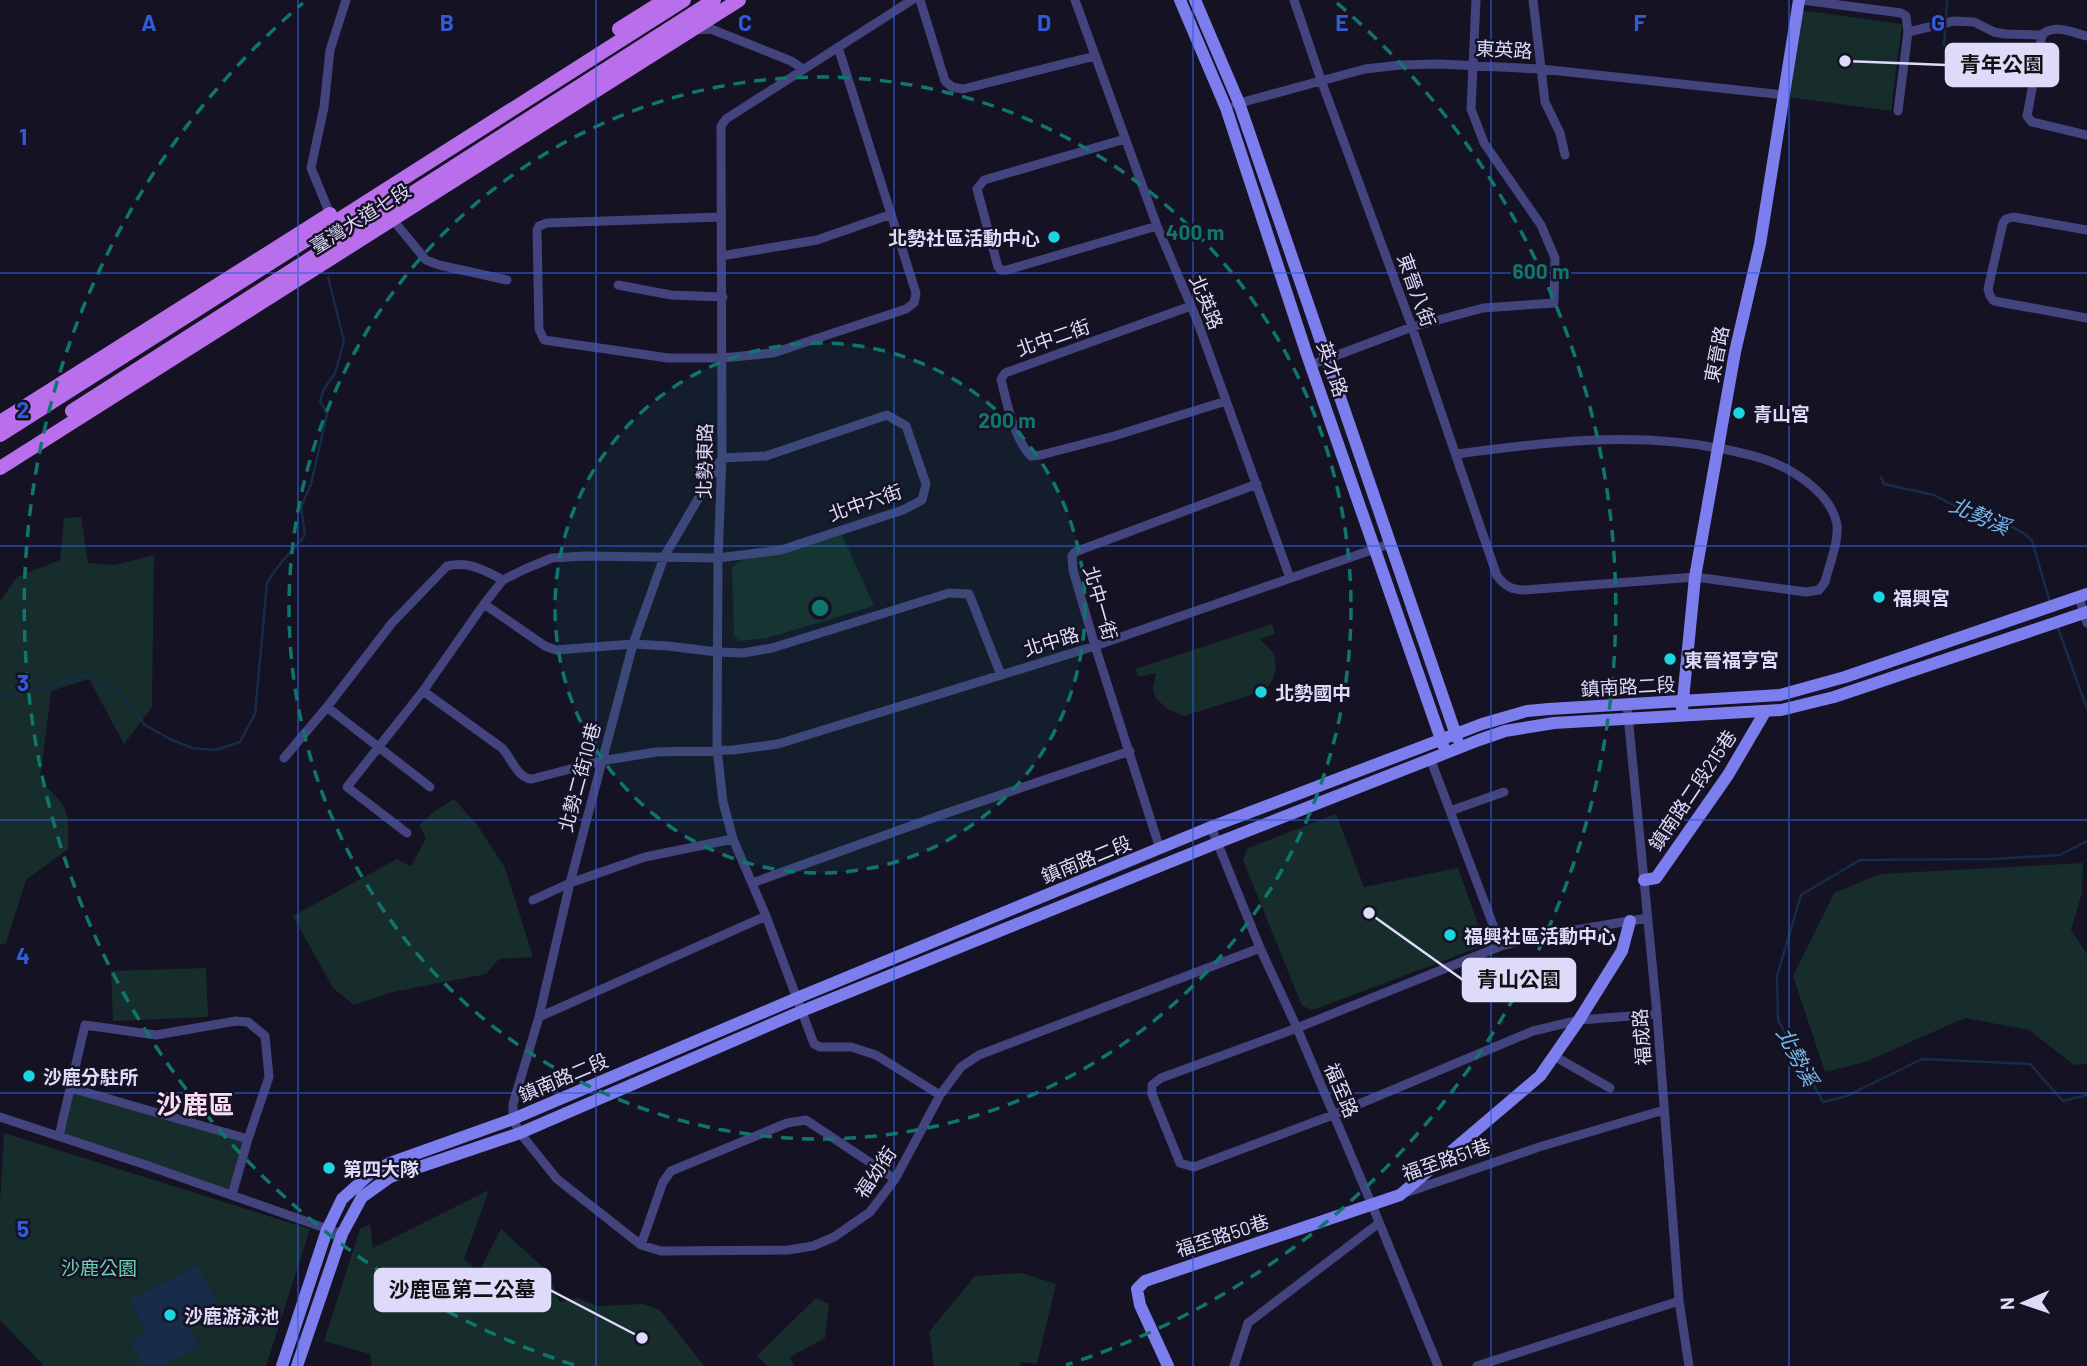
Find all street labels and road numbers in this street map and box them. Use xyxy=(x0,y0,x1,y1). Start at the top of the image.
street label: 東英路 xyxy=(1475,36,1533,62)
street label: 臺灣大道七段 xyxy=(306,178,414,258)
street label: 東晉八街 xyxy=(1393,250,1441,330)
street label: 北英路 xyxy=(1186,271,1228,333)
street label: 北中二街 xyxy=(1013,314,1093,360)
street label: 東晉路 xyxy=(1699,324,1733,384)
street label: 英才路 xyxy=(1313,338,1353,400)
street label: 北勢東路 xyxy=(692,423,716,499)
street label: 北中六街 xyxy=(825,479,905,525)
street label: 北中一街 xyxy=(1079,563,1123,643)
street label: 北中路 xyxy=(1020,622,1082,660)
street label: 鎮南路二段 xyxy=(1580,672,1676,700)
street label: 北勢二街10巷 xyxy=(553,720,605,834)
street label: 鎮南路二段215巷 xyxy=(1643,725,1741,855)
street label: 鎮南路二段 xyxy=(1038,831,1134,887)
street label: 福成路 xyxy=(1628,1008,1654,1066)
street label: 鎮南路二段 xyxy=(515,1048,611,1106)
street label: 福至路 xyxy=(1320,1059,1364,1121)
street label: 福至路51巷 xyxy=(1399,1133,1493,1185)
street label: 福幼街 xyxy=(850,1142,900,1202)
street label: 福至路50巷 xyxy=(1173,1209,1271,1261)

